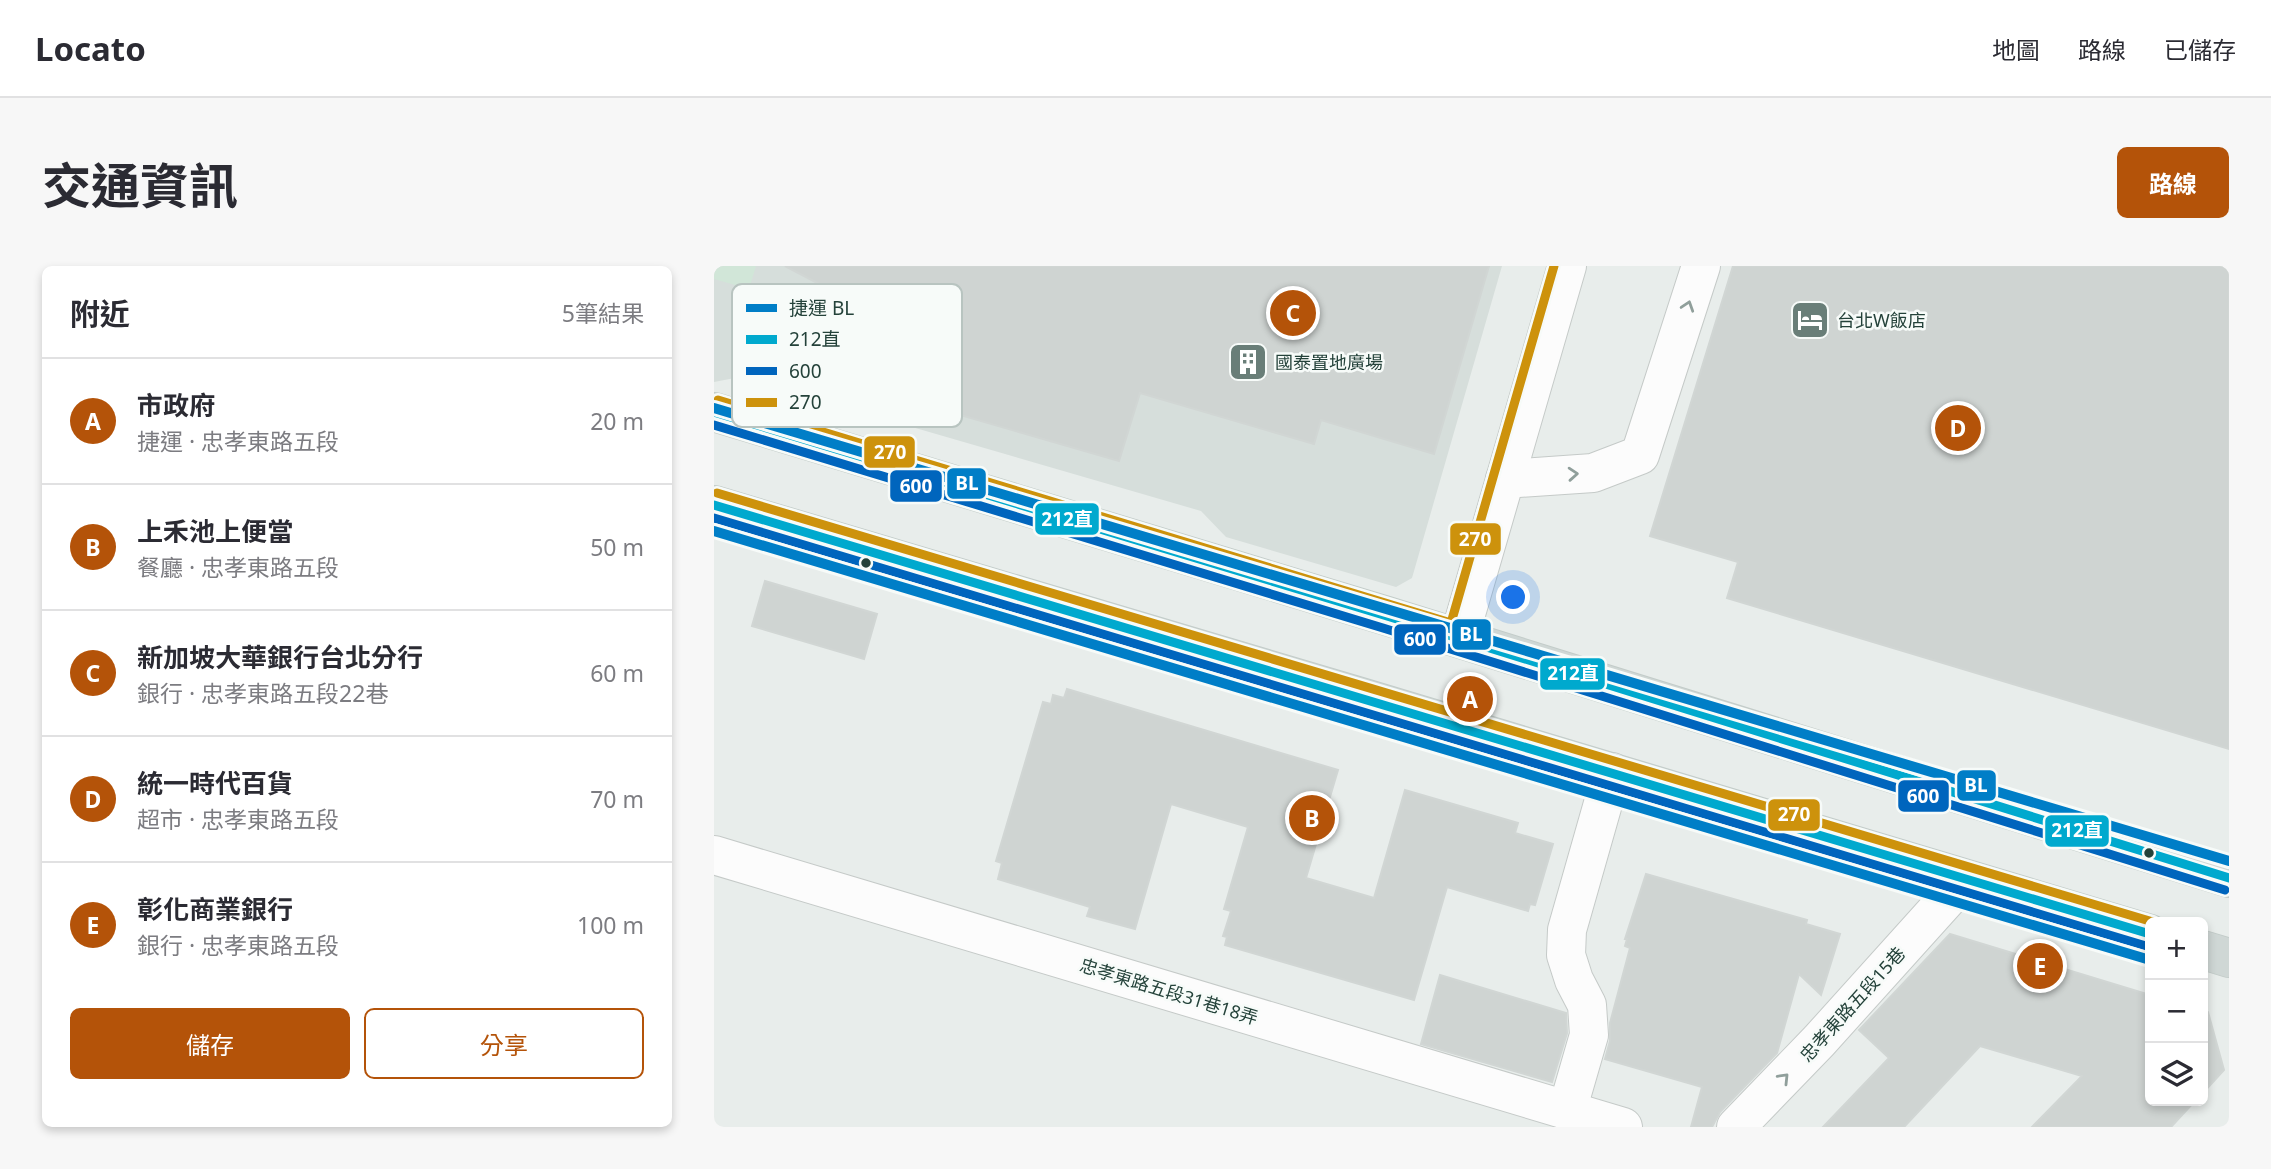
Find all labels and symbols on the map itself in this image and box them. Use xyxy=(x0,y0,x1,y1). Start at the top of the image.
legend xyxy=(732,284,962,427)
pin: C xyxy=(1270,287,1316,339)
text: 捷運 BL xyxy=(789,295,854,321)
hotel icon: 台北W飯店 xyxy=(1789,299,1831,341)
one-way arrow xyxy=(1680,300,1694,312)
place label: 台北W飯店 xyxy=(1837,308,1926,332)
text: 212直 xyxy=(789,326,841,352)
building icon: 國泰置地廣場 xyxy=(1227,341,1269,383)
place label: 國泰置地廣場 xyxy=(1275,350,1383,374)
text: 600 xyxy=(789,358,822,384)
text: 270 xyxy=(789,389,822,415)
pin: D xyxy=(1935,402,1981,454)
line badge: 270 xyxy=(863,435,916,469)
text: 270 xyxy=(874,439,906,465)
line badge: BL xyxy=(946,467,987,500)
one-way arrow xyxy=(1568,467,1579,482)
line badge: 600 xyxy=(889,469,943,503)
text: BL xyxy=(955,470,979,496)
text: 600 xyxy=(900,473,932,499)
line badge: 212直 xyxy=(1034,502,1100,536)
text: 212直 xyxy=(1041,506,1093,532)
line badge: 270 xyxy=(1449,522,1502,556)
text: 270 xyxy=(1459,526,1491,552)
unlabelled marker xyxy=(859,556,873,570)
your location xyxy=(1496,580,1530,614)
line badge: BL xyxy=(1451,618,1492,651)
text: BL xyxy=(1459,621,1483,647)
line badge: 600 xyxy=(1393,623,1447,656)
text: 600 xyxy=(1404,626,1436,652)
line badge: 212直 xyxy=(1539,657,1606,691)
text: 212直 xyxy=(1547,660,1599,686)
pin: A xyxy=(1447,673,1493,725)
line badge: BL xyxy=(1956,769,1997,802)
text: BL xyxy=(1964,772,1988,798)
line badge: 600 xyxy=(1897,779,1950,813)
text: 600 xyxy=(1907,783,1939,809)
pin: B xyxy=(1289,792,1335,844)
line badge: 270 xyxy=(1767,798,1821,832)
text: 270 xyxy=(1778,801,1810,827)
line badge: 212直 xyxy=(2044,814,2110,848)
text: 212直 xyxy=(2051,817,2103,843)
unlabelled marker xyxy=(2142,846,2156,860)
pin: E xyxy=(2017,940,2063,992)
street label: 忠孝東路五段15巷 xyxy=(1794,942,1910,1066)
street label: 忠孝東路五段31巷18弄 xyxy=(1077,952,1261,1030)
one-way arrow xyxy=(1775,1073,1788,1086)

